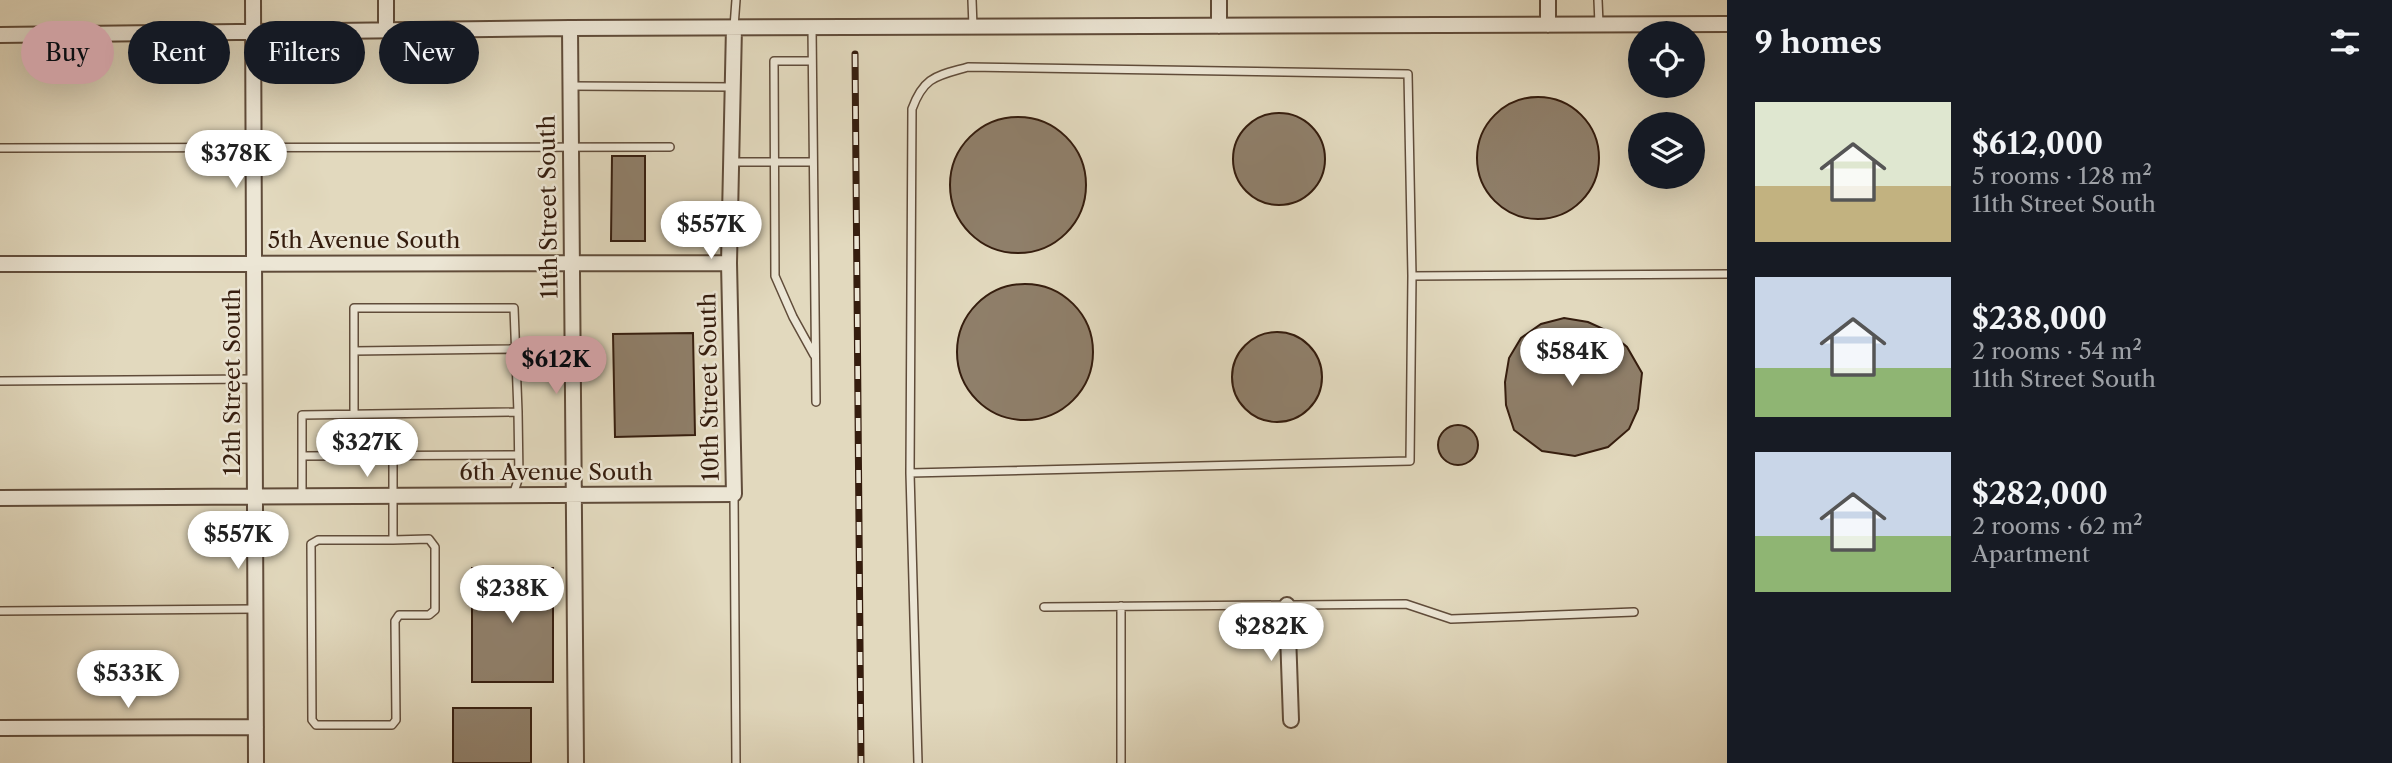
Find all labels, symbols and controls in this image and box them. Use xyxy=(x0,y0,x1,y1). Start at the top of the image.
chip: Buy xyxy=(21,21,114,84)
chip: Rent xyxy=(128,21,230,84)
chip: Filters xyxy=(244,21,365,84)
chip: New xyxy=(379,21,479,84)
map controls xyxy=(1628,21,1705,189)
button: locate xyxy=(1628,21,1705,98)
icon: filters xyxy=(2326,23,2364,61)
text: 9 homes xyxy=(1755,24,1882,61)
button: layers xyxy=(1628,112,1705,189)
street label: 11th Street South xyxy=(532,115,564,299)
text: $612,000 xyxy=(1972,125,2103,162)
pin: $378K xyxy=(187,130,285,190)
icon: home xyxy=(1811,130,1895,214)
text: $378K xyxy=(201,139,271,167)
text: 5 rooms · 128 m² xyxy=(1972,162,2152,190)
text: 11th Street South xyxy=(1972,190,2156,218)
pin: $557K xyxy=(662,202,760,261)
text: $557K xyxy=(677,210,745,238)
street label: 5th Avenue South xyxy=(268,226,460,254)
street label: 12th Street South xyxy=(218,288,246,476)
street label: 10th Street South xyxy=(693,292,725,482)
text: $238,000 xyxy=(1972,300,2107,337)
icon: home xyxy=(1811,305,1895,389)
pin: $584K xyxy=(1523,328,1621,388)
pin: $612K xyxy=(507,336,605,396)
text: $584K xyxy=(1536,337,1608,365)
text: 2 rooms · 54 m² xyxy=(1972,337,2142,365)
text: $612K xyxy=(522,345,590,373)
text: 11th Street South xyxy=(1972,365,2156,393)
pin: $327K xyxy=(318,420,416,479)
text: $327K xyxy=(332,428,402,456)
street label: 6th Avenue South xyxy=(459,458,653,486)
text: $282,000 xyxy=(1972,475,2108,512)
icon: home xyxy=(1811,480,1895,564)
pin: $557K xyxy=(189,512,287,571)
text: 2 rooms · 62 m² xyxy=(1972,512,2143,540)
text: $557K xyxy=(204,520,272,548)
text: Apartment xyxy=(1972,540,2090,568)
pin: $238K xyxy=(463,566,561,625)
text: $238K xyxy=(476,574,548,602)
pin: $282K xyxy=(1222,604,1320,663)
text: $282K xyxy=(1235,612,1307,640)
pin: $533K xyxy=(79,650,177,710)
text: $533K xyxy=(93,659,163,687)

